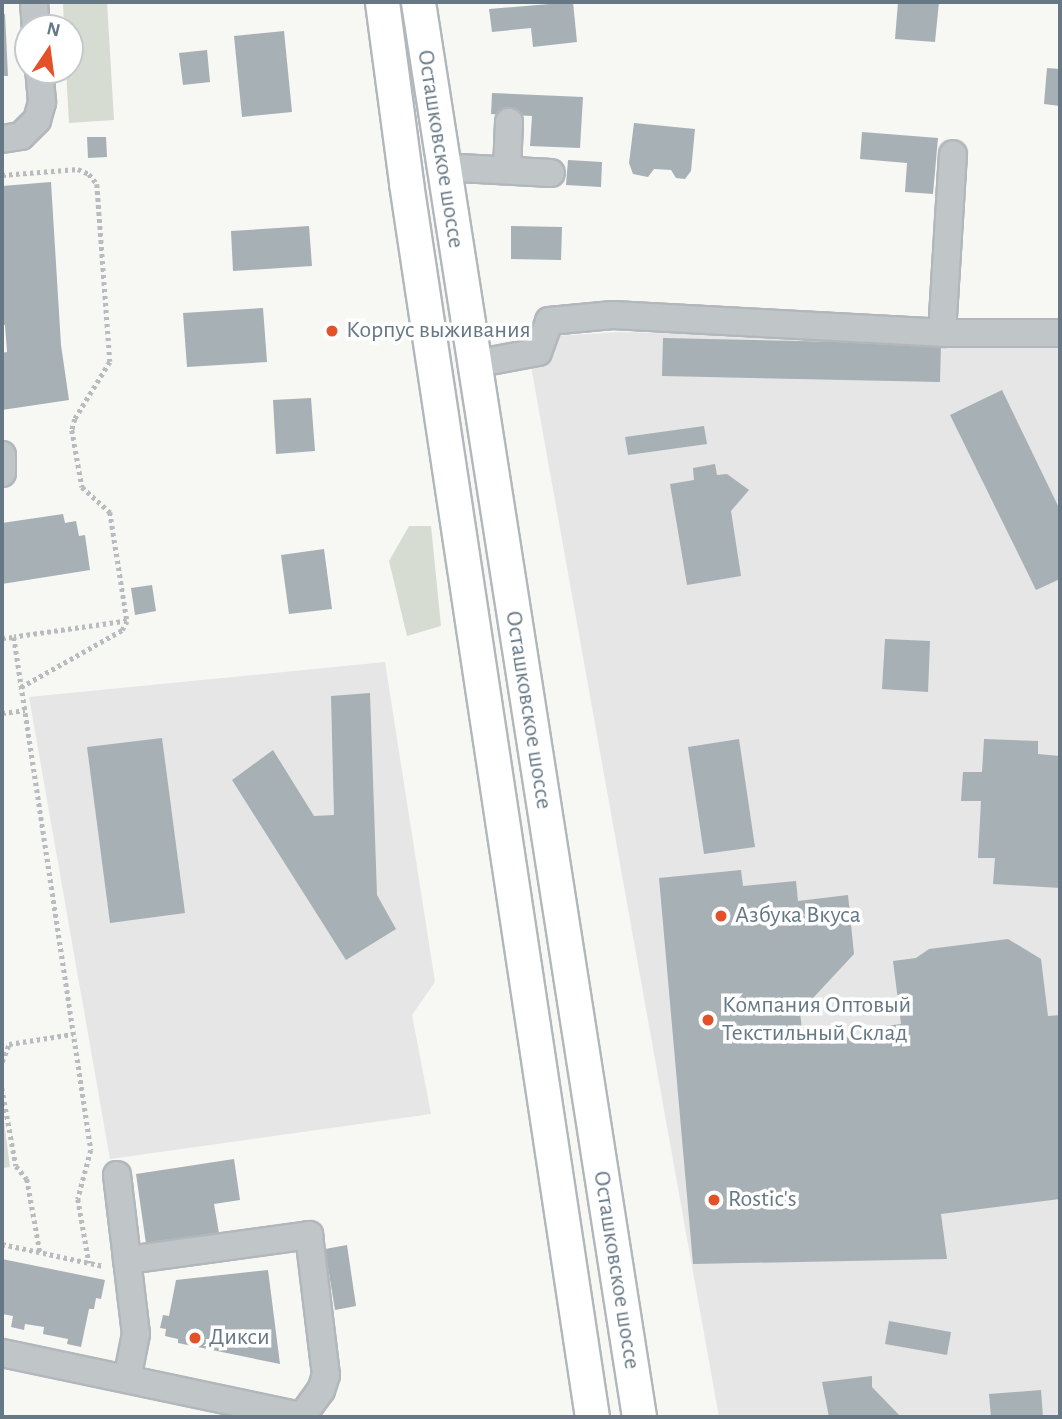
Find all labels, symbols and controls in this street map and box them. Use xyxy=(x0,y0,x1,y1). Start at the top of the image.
north arrow xyxy=(14,14,84,84)
text: N xyxy=(45,19,62,41)
street label: Осташковское шоссе xyxy=(410,48,470,250)
place label: Корпус выживания xyxy=(346,317,531,345)
marker: Корпус выживания xyxy=(324,323,340,339)
street label: Осташковское шоссе xyxy=(498,609,558,811)
place label: Азбука Вкуса xyxy=(735,902,861,930)
marker: Азбука Вкуса xyxy=(713,908,729,924)
place label: Компания Оптовый Текстильный Склад xyxy=(722,992,911,1048)
marker: Компания Оптовый Текстильный Склад xyxy=(700,1012,716,1028)
street label: Осташковское шоссе xyxy=(586,1169,646,1371)
place label: Rostic's xyxy=(728,1186,797,1214)
marker: Rostic's xyxy=(706,1192,722,1208)
place label: Дикси xyxy=(209,1324,270,1352)
marker: Дикси xyxy=(187,1330,203,1346)

